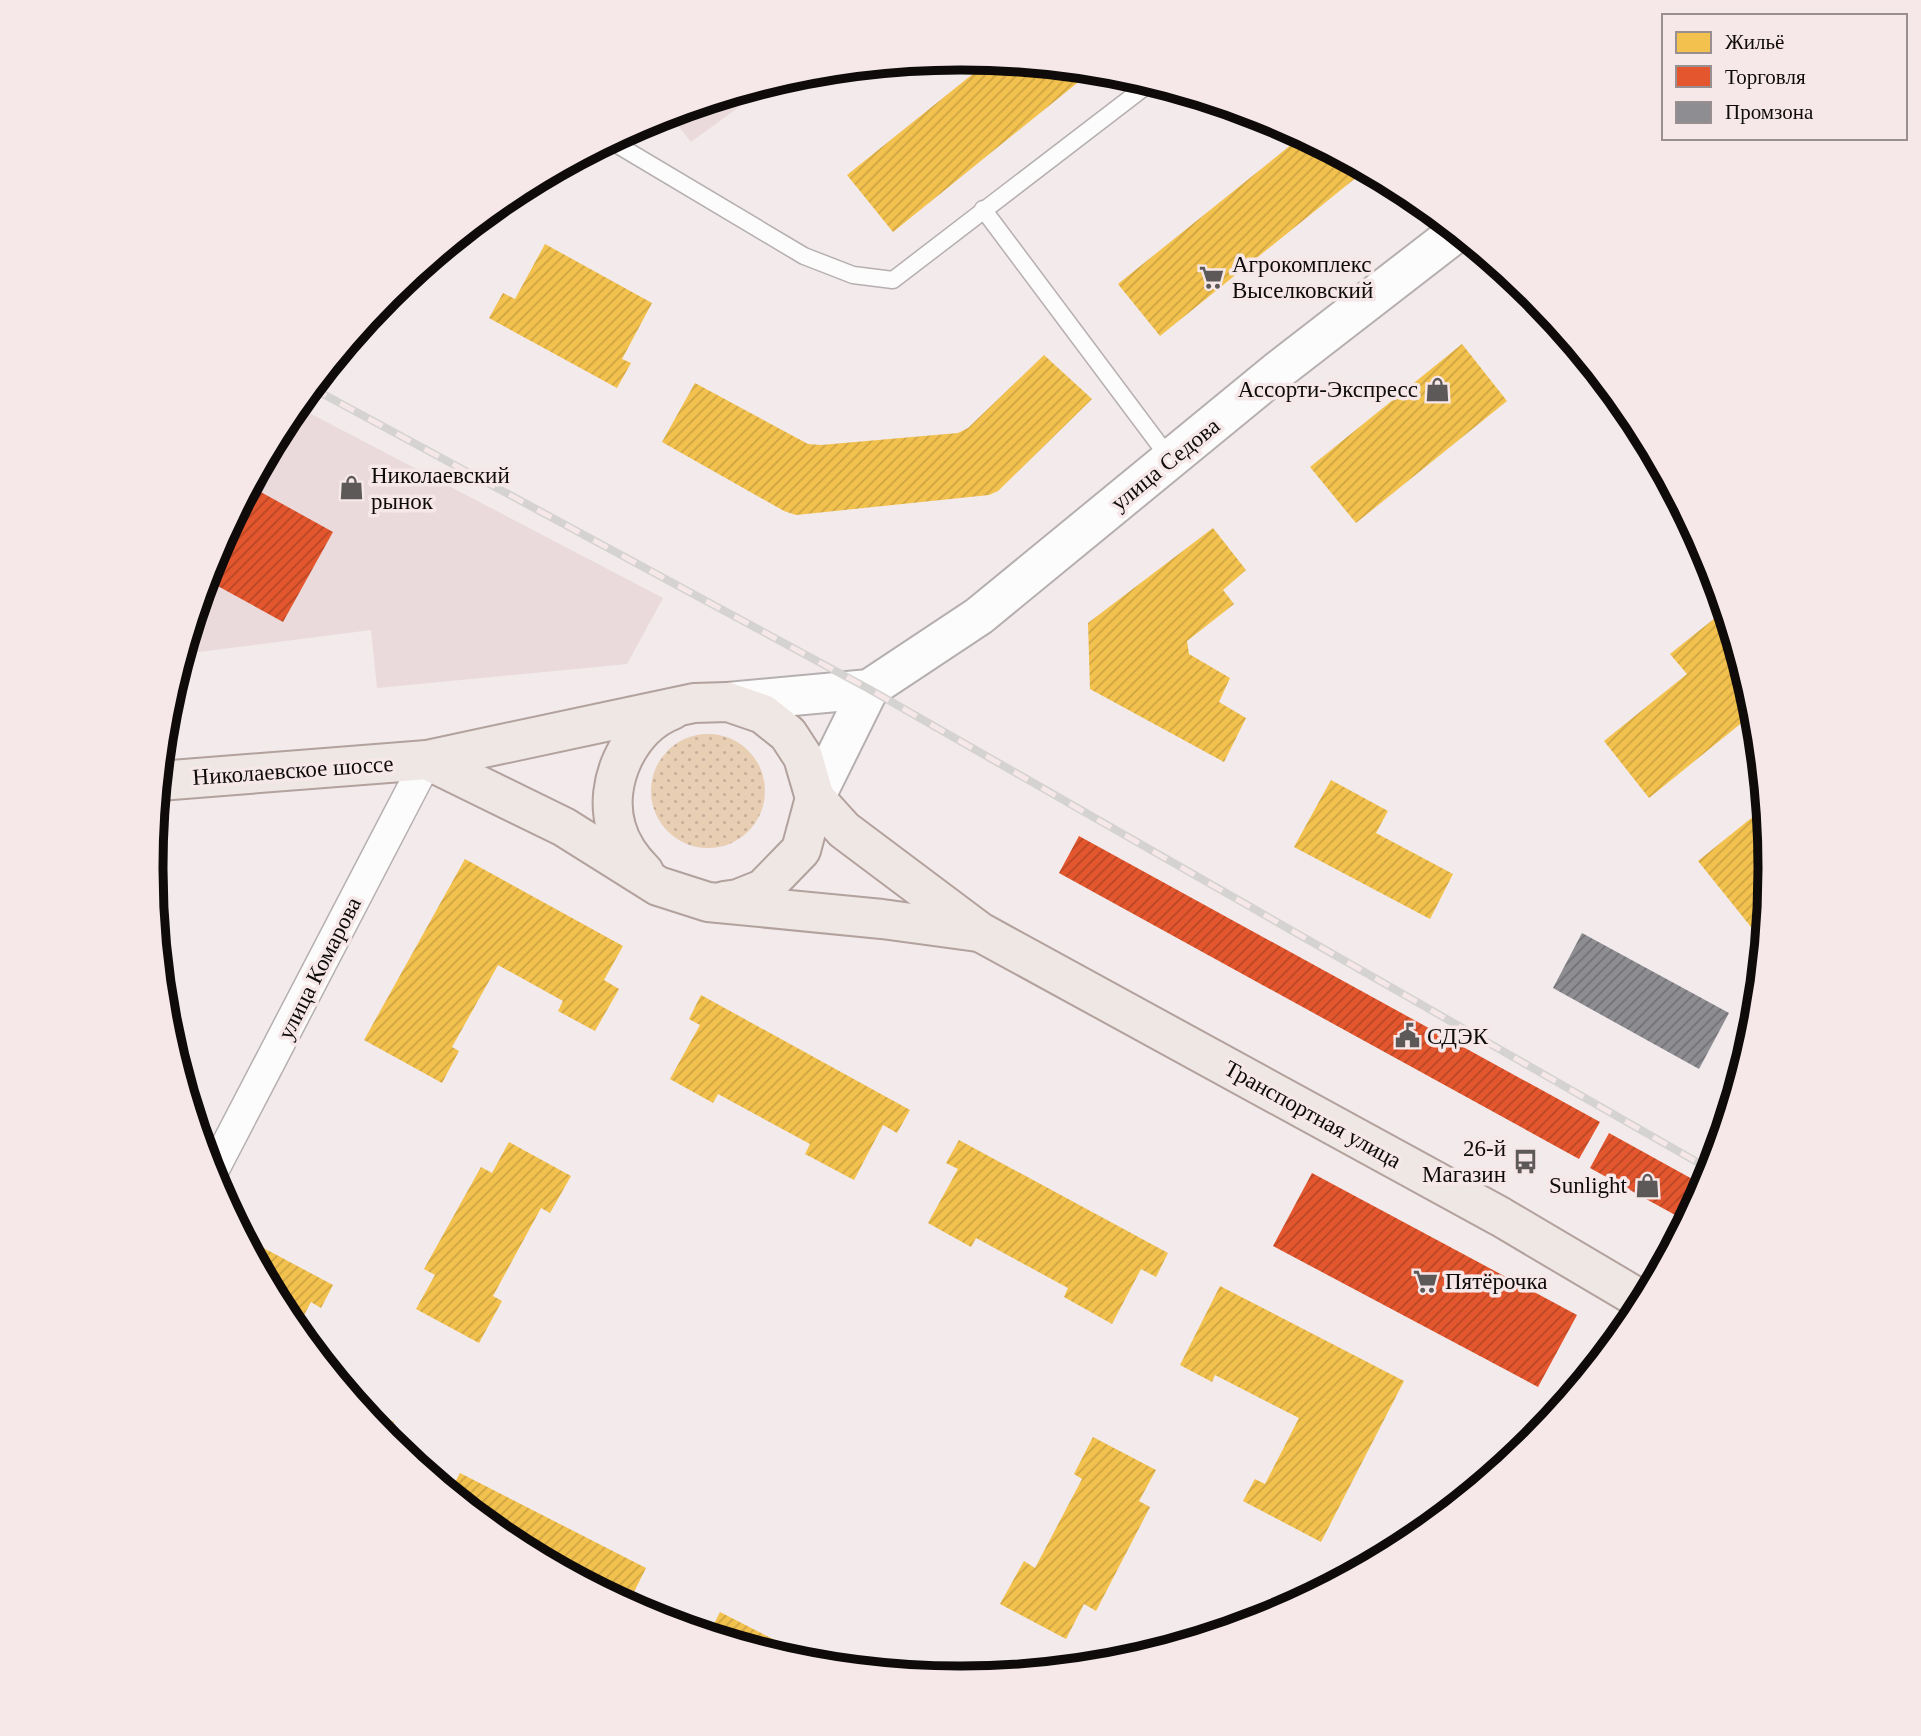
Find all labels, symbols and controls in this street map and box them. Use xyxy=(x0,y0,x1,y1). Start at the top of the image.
legend xyxy=(1662,14,1907,140)
text: Жильё xyxy=(1725,30,1784,54)
text: Торговля xyxy=(1725,65,1806,89)
text: Промзона xyxy=(1725,100,1814,124)
place label: Агрокомплекс Выселковский xyxy=(1232,252,1373,303)
supermarket icon: Агрокомплекс Выселковский xyxy=(1198,263,1226,291)
shop icon: Ассорти-Экспресс xyxy=(1424,375,1452,403)
place label: Ассорти-Экспресс xyxy=(1238,377,1418,402)
street label: улица Седова xyxy=(1106,413,1224,516)
place label: Николаевский рынок xyxy=(371,463,510,514)
shop icon: Николаевский рынок xyxy=(337,474,365,502)
street label: Николаевское шоссе xyxy=(192,751,394,790)
street label: улица Комарова xyxy=(273,893,366,1043)
public building icon: СДЭК xyxy=(1393,1022,1421,1050)
place label: СДЭК xyxy=(1427,1024,1489,1049)
street label: Транспортная улица xyxy=(1220,1055,1405,1173)
place label: 26-й Магазин xyxy=(1422,1136,1506,1187)
bus stop icon: 26-й Магазин xyxy=(1512,1147,1540,1175)
shop icon: Sunlight xyxy=(1633,1171,1661,1199)
place label: Sunlight xyxy=(1549,1173,1628,1198)
supermarket icon: Пятёрочка xyxy=(1411,1267,1439,1295)
place label: Пятёрочка xyxy=(1445,1269,1547,1294)

